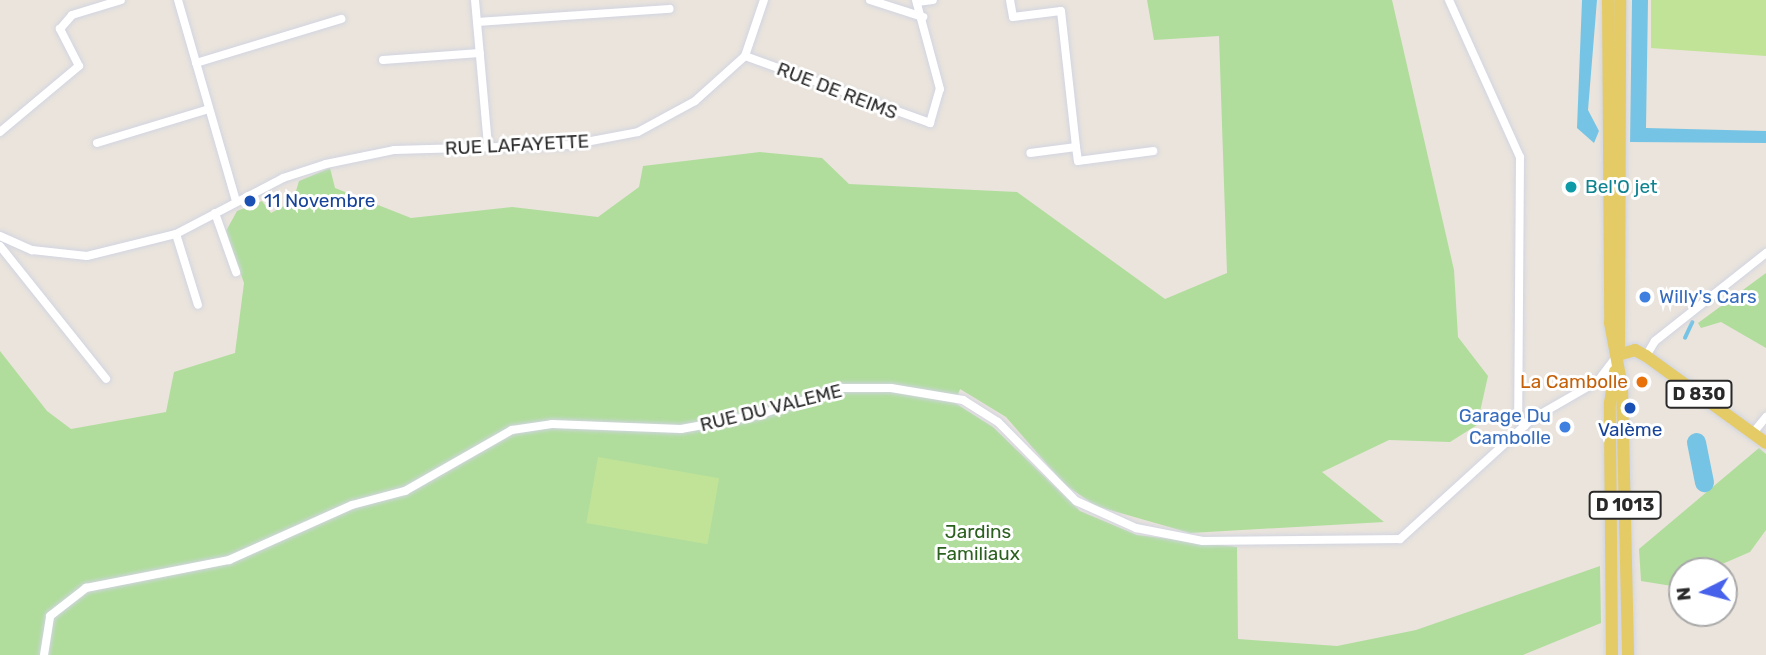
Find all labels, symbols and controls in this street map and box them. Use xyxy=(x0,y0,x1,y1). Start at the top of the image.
street label: RUE DE REIMS xyxy=(774,58,900,124)
street label: RUE LAFAYETTE xyxy=(444,130,590,160)
place label: Bel'O jet xyxy=(1585,176,1657,198)
marker: Bel'O jet xyxy=(1563,179,1579,195)
place label: 11 Novembre xyxy=(264,190,375,212)
marker: 11 Novembre xyxy=(242,193,258,209)
place label: Willy's Cars xyxy=(1659,286,1757,308)
marker: Willy's Cars xyxy=(1637,289,1653,305)
place label: La Cambolle xyxy=(1520,371,1628,393)
marker: La Cambolle xyxy=(1634,374,1650,390)
street label: RUE DU VALEME xyxy=(697,379,845,437)
road number: D 830 xyxy=(1664,380,1734,408)
marker: Valème xyxy=(1622,400,1638,416)
place label: Garage Du Cambolle xyxy=(1459,405,1551,449)
marker: Garage Du Cambolle xyxy=(1557,419,1573,435)
place label: Valème xyxy=(1598,419,1662,441)
road number: D 1013 xyxy=(1588,490,1662,520)
park label: Jardins Familiaux xyxy=(936,521,1020,565)
north arrow xyxy=(1668,557,1738,627)
text: N xyxy=(1671,586,1696,602)

